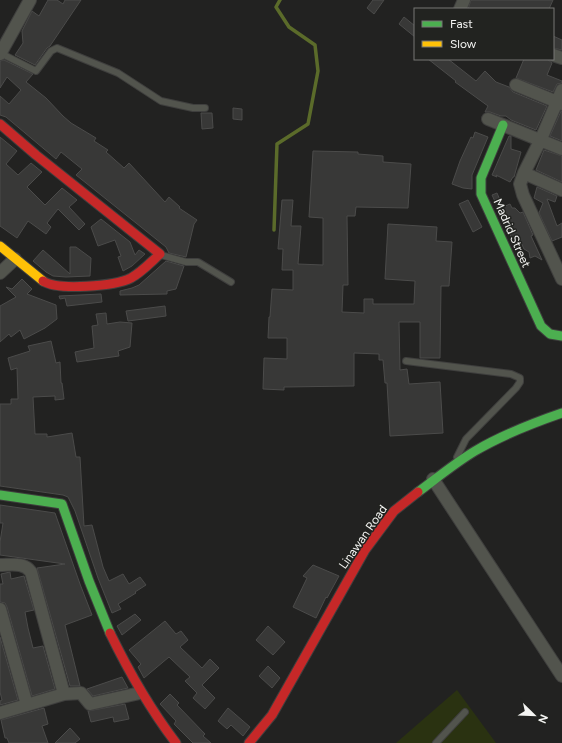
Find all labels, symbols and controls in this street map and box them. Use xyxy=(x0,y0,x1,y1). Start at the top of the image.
legend xyxy=(414,8,554,60)
text: Fast xyxy=(450,17,473,31)
text: Slow xyxy=(450,37,477,51)
street label: Madrid Street xyxy=(491,196,534,270)
street label: Linawan Road xyxy=(336,502,390,572)
north arrow xyxy=(514,695,554,735)
text: N xyxy=(535,712,550,725)

